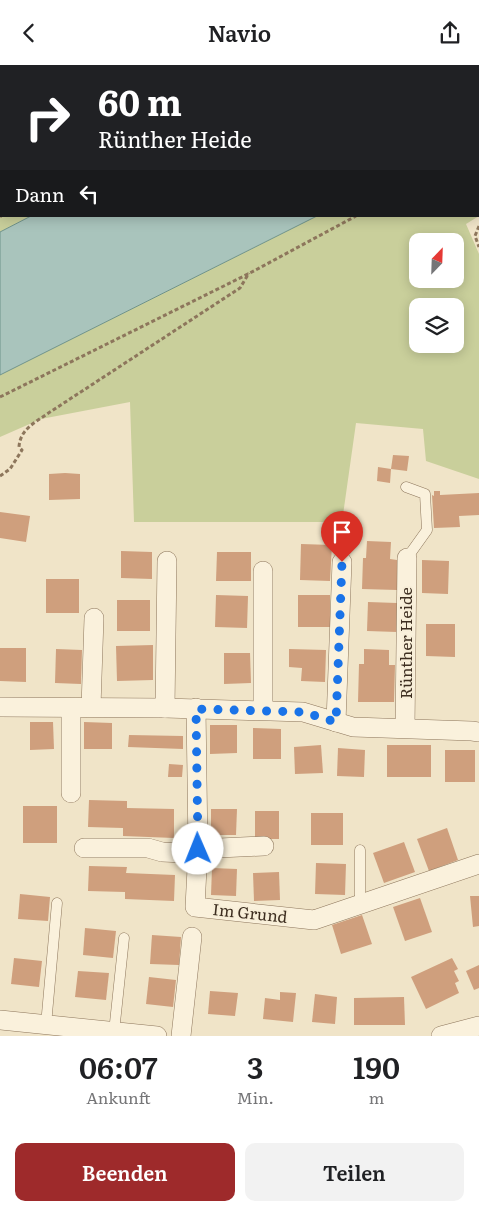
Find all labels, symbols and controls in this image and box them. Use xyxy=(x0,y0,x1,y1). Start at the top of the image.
text: Navio xyxy=(208,16,271,49)
icon: back xyxy=(15,19,43,47)
icon: share xyxy=(436,19,464,47)
text: 60 m xyxy=(98,75,182,127)
icon: right xyxy=(15,85,80,150)
text: Rünther Heide xyxy=(98,122,252,155)
text: Dann xyxy=(15,180,65,208)
icon: left xyxy=(75,180,103,208)
north arrow xyxy=(409,233,464,287)
map controls xyxy=(409,233,464,353)
button: layers xyxy=(409,298,464,353)
pin xyxy=(321,511,363,562)
icon: arrive xyxy=(328,518,356,546)
street label: Rünther Heide xyxy=(393,587,417,699)
position arrow xyxy=(171,822,223,874)
street label: Im Grund xyxy=(211,896,289,928)
text: 06:07 xyxy=(79,1044,158,1088)
text: 3 xyxy=(247,1044,264,1088)
text: 190 xyxy=(353,1044,400,1088)
text: Ankunft xyxy=(86,1085,150,1109)
text: Min. xyxy=(237,1085,274,1109)
text: m xyxy=(369,1085,384,1109)
button: Beenden xyxy=(15,1143,235,1201)
button: Teilen xyxy=(245,1143,464,1201)

